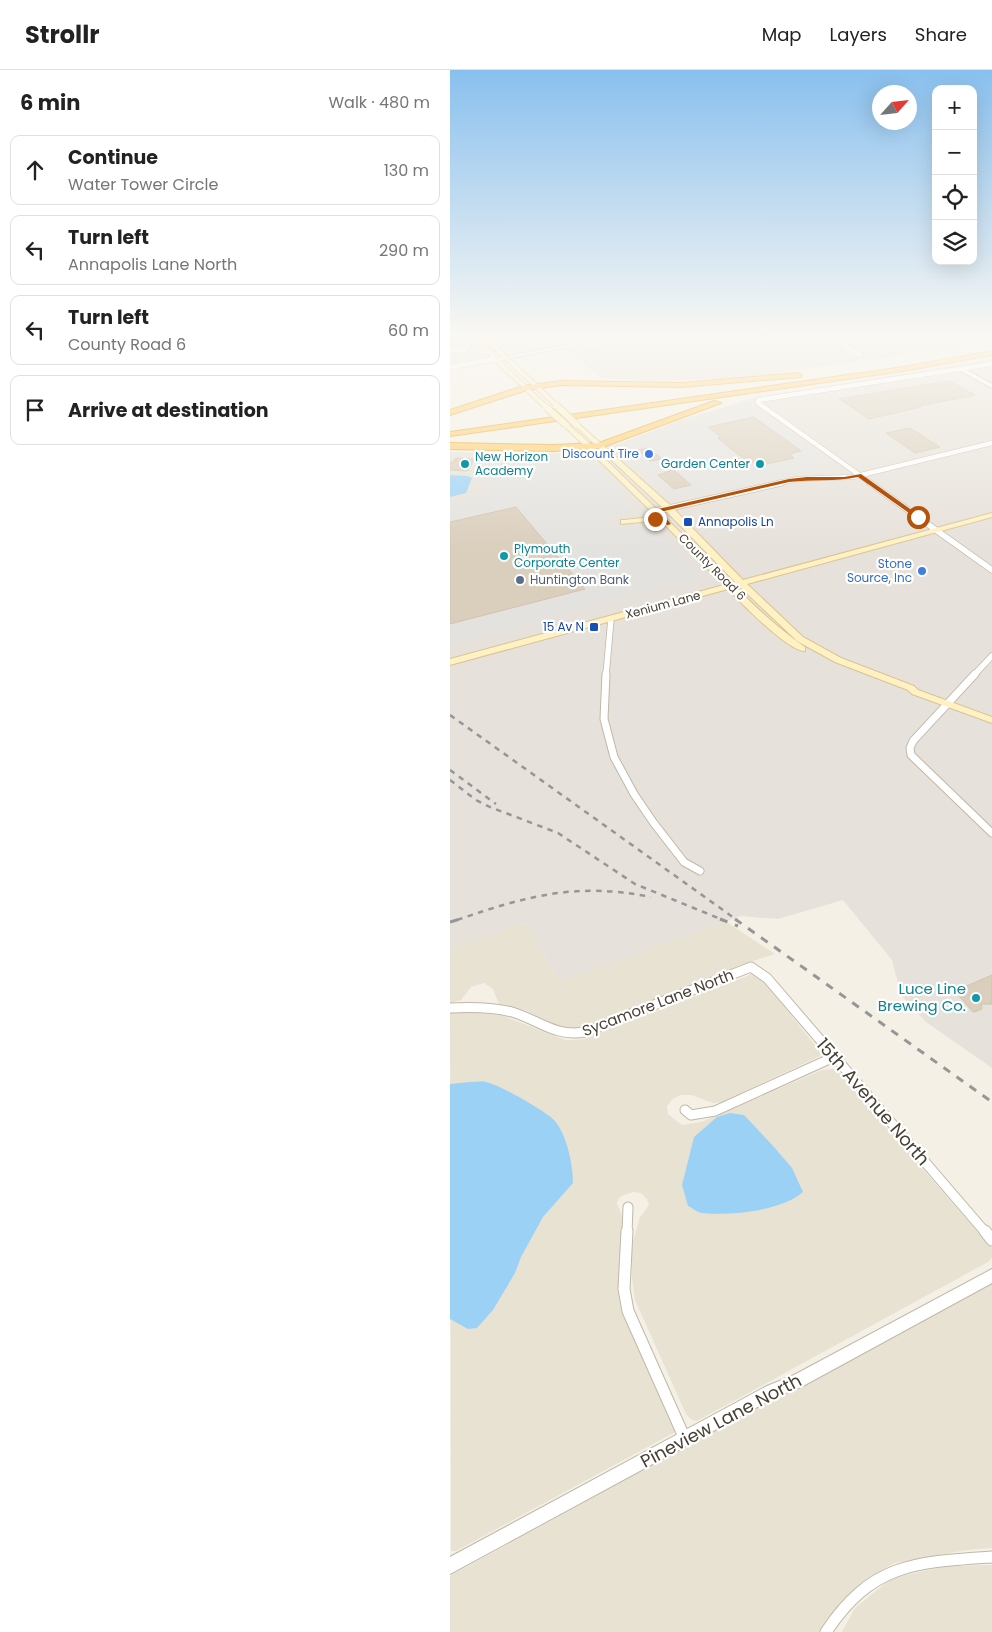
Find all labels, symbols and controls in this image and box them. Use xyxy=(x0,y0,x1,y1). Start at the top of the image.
text: Strollr xyxy=(25,18,100,51)
text: Map xyxy=(762,22,802,47)
text: Layers xyxy=(830,22,887,47)
text: Share xyxy=(915,22,967,47)
north arrow xyxy=(872,85,917,130)
map controls xyxy=(932,85,977,265)
button: + xyxy=(932,85,977,130)
text: 6 min xyxy=(20,88,80,117)
text: Walk · 480 m xyxy=(328,91,430,114)
button: − xyxy=(932,130,977,175)
text: Continue xyxy=(68,144,158,171)
icon: ahead xyxy=(21,156,49,184)
text: 130 m xyxy=(384,159,429,182)
text: Water Tower Circle xyxy=(68,173,218,196)
button: locate xyxy=(932,175,977,220)
button: layers xyxy=(932,220,977,265)
text: Turn left xyxy=(68,224,149,251)
icon: left xyxy=(21,236,49,264)
text: 290 m xyxy=(379,239,429,262)
text: Annapolis Lane North xyxy=(68,253,237,276)
text: Turn left xyxy=(68,304,149,331)
icon: left xyxy=(21,316,49,344)
text: 60 m xyxy=(388,319,429,342)
text: County Road 6 xyxy=(68,333,186,356)
icon: arrive xyxy=(21,396,49,424)
text: Arrive at destination xyxy=(68,397,269,424)
place label: Discount Tire xyxy=(562,445,639,462)
place label: New Horizon Academy xyxy=(475,448,548,479)
marker: Discount Tire xyxy=(643,448,655,460)
place label: Garden Center xyxy=(661,455,751,472)
marker: New Horizon Academy xyxy=(459,458,471,470)
marker: Garden Center xyxy=(754,458,766,470)
route start xyxy=(907,506,930,529)
route end xyxy=(644,508,667,531)
place label: Annapolis Ln xyxy=(698,513,774,530)
marker: Annapolis Ln xyxy=(682,516,694,528)
street label: County Road 6 xyxy=(675,529,750,604)
place label: Plymouth Corporate Center xyxy=(514,540,620,571)
marker: Plymouth Corporate Center xyxy=(498,550,510,562)
place label: Stone Source, Inc xyxy=(847,555,912,586)
marker: Stone Source, Inc xyxy=(916,565,928,577)
place label: Huntington Bank xyxy=(530,571,630,588)
marker: Huntington Bank xyxy=(514,574,526,586)
street label: Xenium Lane xyxy=(623,586,702,623)
place label: 15 Av N xyxy=(543,618,584,635)
marker: 15 Av N xyxy=(588,621,600,633)
street label: Sycamore Lane North xyxy=(579,964,737,1041)
place label: Luce Line Brewing Co. xyxy=(878,978,966,1016)
marker: Luce Line Brewing Co. xyxy=(970,992,982,1004)
street label: 15th Avenue North xyxy=(811,1033,936,1171)
street label: Pineview Lane North xyxy=(636,1367,806,1474)

